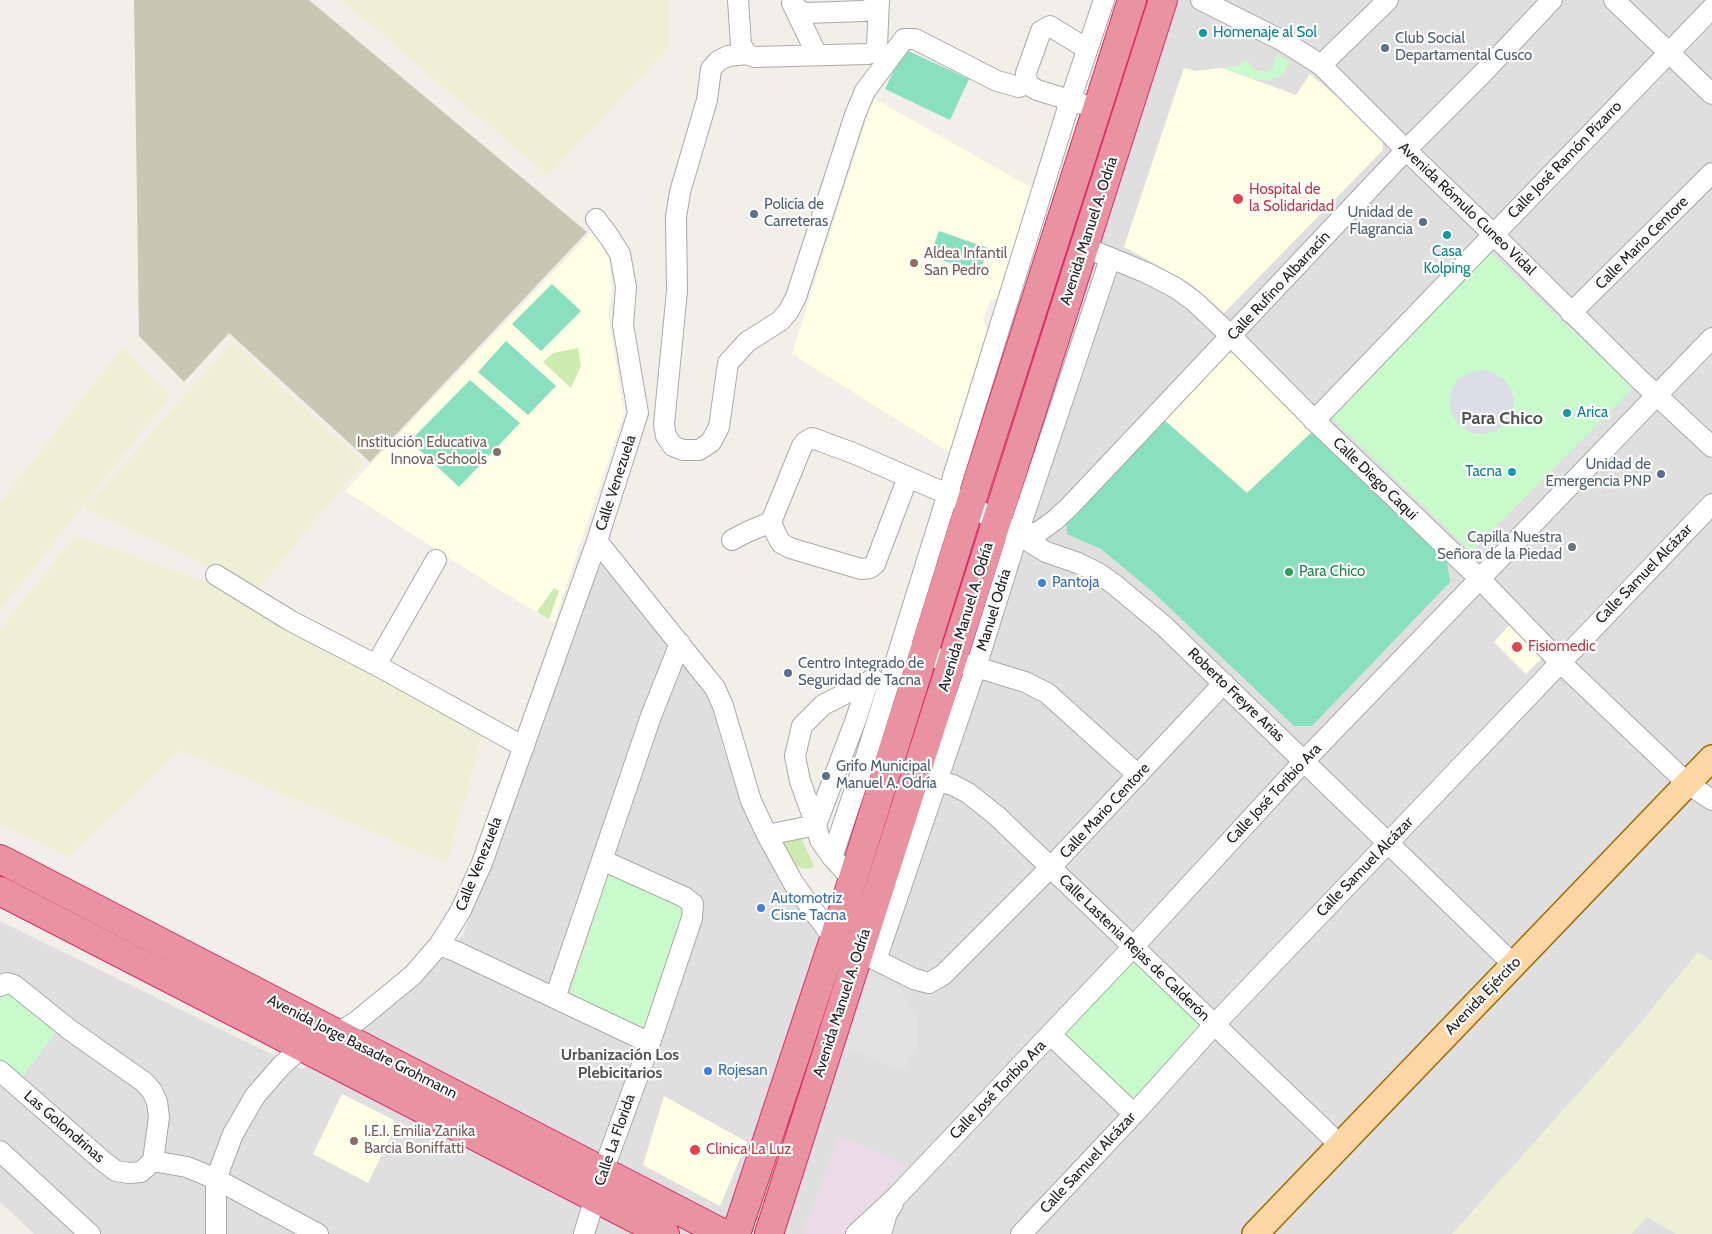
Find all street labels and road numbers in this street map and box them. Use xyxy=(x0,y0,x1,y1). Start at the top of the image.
street label: Calle José Ramón Pizarro xyxy=(1504,97,1626,223)
street label: Avenida Rómulo Cuneo Vidal xyxy=(1395,139,1539,279)
street label: Avenida Manuel A. Odría xyxy=(1057,155,1121,307)
street label: Calle Mario Centore xyxy=(1592,193,1692,293)
street label: Calle Rufino Albarracín xyxy=(1224,228,1334,344)
street label: Calle Venezuela xyxy=(592,433,640,533)
street label: Calle Diego Caqui xyxy=(1329,434,1421,524)
street label: Calle Samuel Alcázar xyxy=(1592,520,1696,628)
street label: Avenida Manuel A. Odría xyxy=(935,540,997,694)
street label: Manuel Odria xyxy=(973,567,1015,653)
street label: Roberto Freyre Arias xyxy=(1184,644,1288,746)
street label: Calle José Toribio Ara xyxy=(1223,740,1325,848)
street label: Calle Mario Centore xyxy=(1056,760,1154,862)
street label: Calle Samuel Alcázar xyxy=(1313,813,1417,921)
street label: Calle Venezuela xyxy=(452,814,506,914)
street label: Calle Lastenia Rejas de Calderón xyxy=(1055,871,1213,1025)
street label: Avenida Manuel A. Odría xyxy=(810,927,874,1079)
street label: Avenida Ejército xyxy=(1441,953,1525,1039)
street label: Avenida Jorge Basadre Grohmann xyxy=(264,991,460,1103)
street label: Calle José Toribio Ara xyxy=(946,1037,1050,1143)
street label: Las Golondrinas xyxy=(20,1087,108,1167)
street label: Calle La Florida xyxy=(591,1092,639,1188)
street label: Calle Samuel Alcázar xyxy=(1037,1109,1139,1217)

